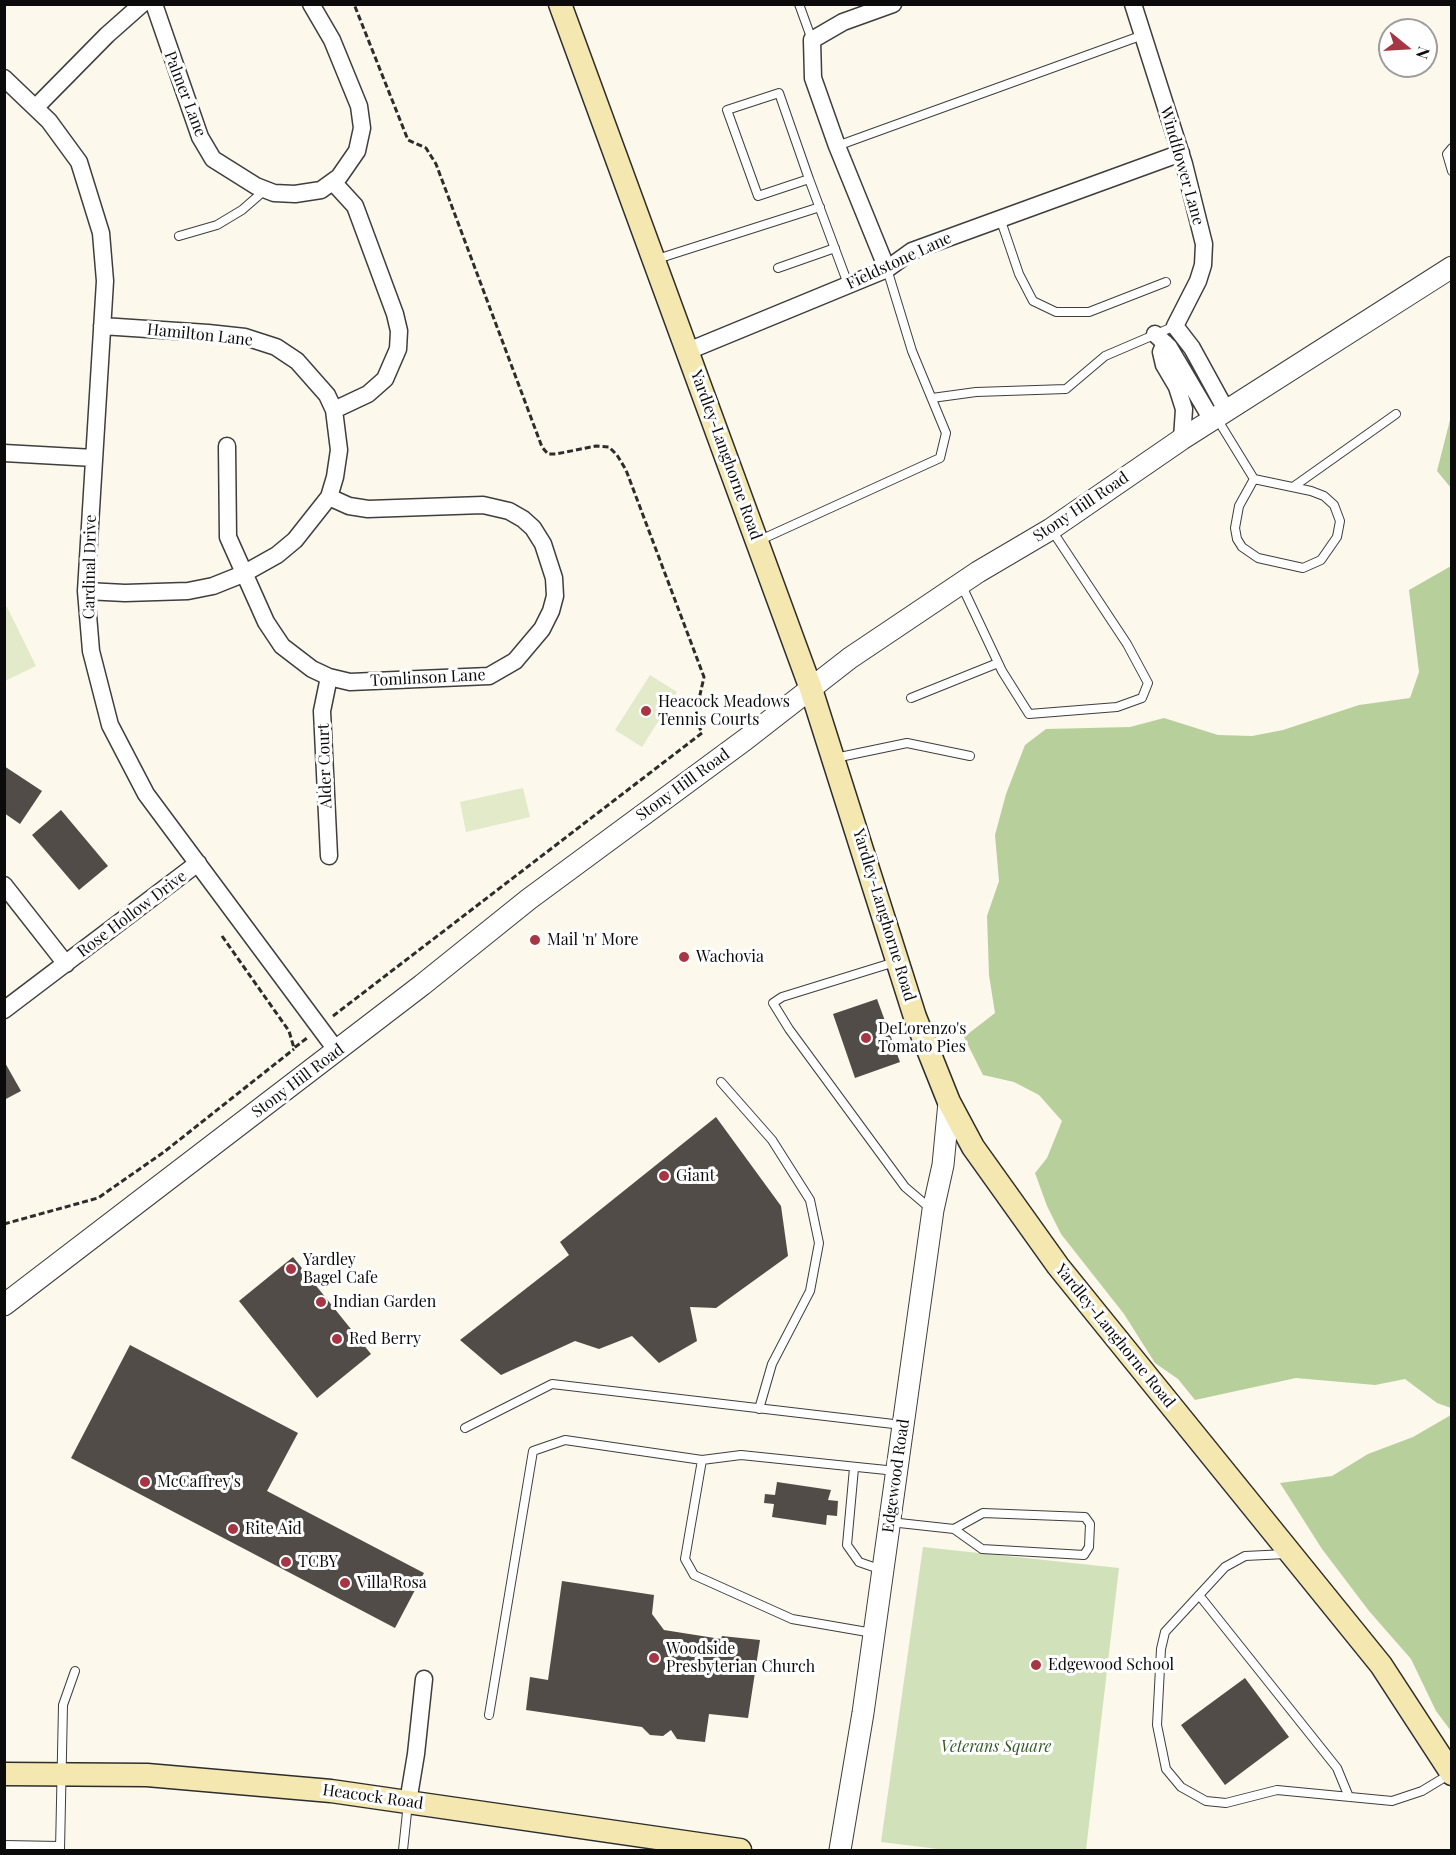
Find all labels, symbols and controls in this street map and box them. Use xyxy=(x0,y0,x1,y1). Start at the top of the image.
north arrow xyxy=(1378,18,1438,78)
text: N xyxy=(1412,44,1435,62)
street label: Palmer Lane xyxy=(160,48,210,140)
street label: Windflower Lane xyxy=(1156,104,1208,228)
street label: Fieldstone Lane xyxy=(843,228,955,294)
street label: Hamilton Lane xyxy=(146,320,254,350)
street label: Yardley-Langhorne Road xyxy=(686,368,766,542)
street label: Stony Hill Road xyxy=(1030,468,1132,546)
street label: Cardinal Drive xyxy=(79,514,101,620)
street label: Tomlinson Lane xyxy=(370,665,486,691)
place label: Heacock Meadows Tennis Courts xyxy=(658,692,790,730)
marker: Heacock Meadows Tennis Courts xyxy=(639,704,653,718)
street label: Alder Court xyxy=(314,723,336,809)
street label: Stony Hill Road xyxy=(633,745,733,825)
street label: Yardley-Langhorne Road xyxy=(849,827,919,1003)
street label: Rose Hollow Drive xyxy=(74,867,190,961)
place label: Mail 'n' More xyxy=(547,930,639,950)
marker: Mail 'n' More xyxy=(528,933,542,947)
place label: Wachovia xyxy=(696,947,764,967)
marker: Wachovia xyxy=(677,950,691,964)
place label: DeLorenzo's Tomato Pies xyxy=(878,1019,966,1057)
marker: DeLorenzo's Tomato Pies xyxy=(859,1031,873,1045)
street label: Stony Hill Road xyxy=(248,1040,348,1122)
place label: Giant xyxy=(676,1166,715,1186)
marker: Giant xyxy=(657,1169,671,1183)
place label: Yardley Bagel Cafe xyxy=(303,1250,378,1288)
street label: Yardley-Langhorne Road xyxy=(1051,1260,1179,1412)
marker: Yardley Bagel Cafe xyxy=(284,1262,298,1276)
place label: Indian Garden xyxy=(333,1292,436,1312)
marker: Indian Garden xyxy=(314,1295,328,1309)
place label: Red Berry xyxy=(349,1329,421,1349)
marker: Red Berry xyxy=(330,1332,344,1346)
street label: Edgewood Road xyxy=(879,1418,913,1534)
place label: McCaffrey's xyxy=(157,1472,241,1492)
marker: McCaffrey's xyxy=(138,1475,152,1489)
place label: Rite Aid xyxy=(245,1519,302,1539)
marker: Rite Aid xyxy=(226,1522,240,1536)
place label: TCBY xyxy=(298,1552,338,1572)
marker: TCBY xyxy=(279,1555,293,1569)
place label: Villa Rosa xyxy=(357,1573,427,1593)
marker: Villa Rosa xyxy=(338,1576,352,1590)
place label: Woodside Presbyterian Church xyxy=(666,1639,815,1677)
marker: Woodside Presbyterian Church xyxy=(647,1651,661,1665)
place label: Edgewood School xyxy=(1048,1655,1174,1675)
marker: Edgewood School xyxy=(1029,1658,1043,1672)
park label: Veterans Square xyxy=(941,1737,1051,1757)
street label: Heacock Road xyxy=(321,1780,425,1814)

